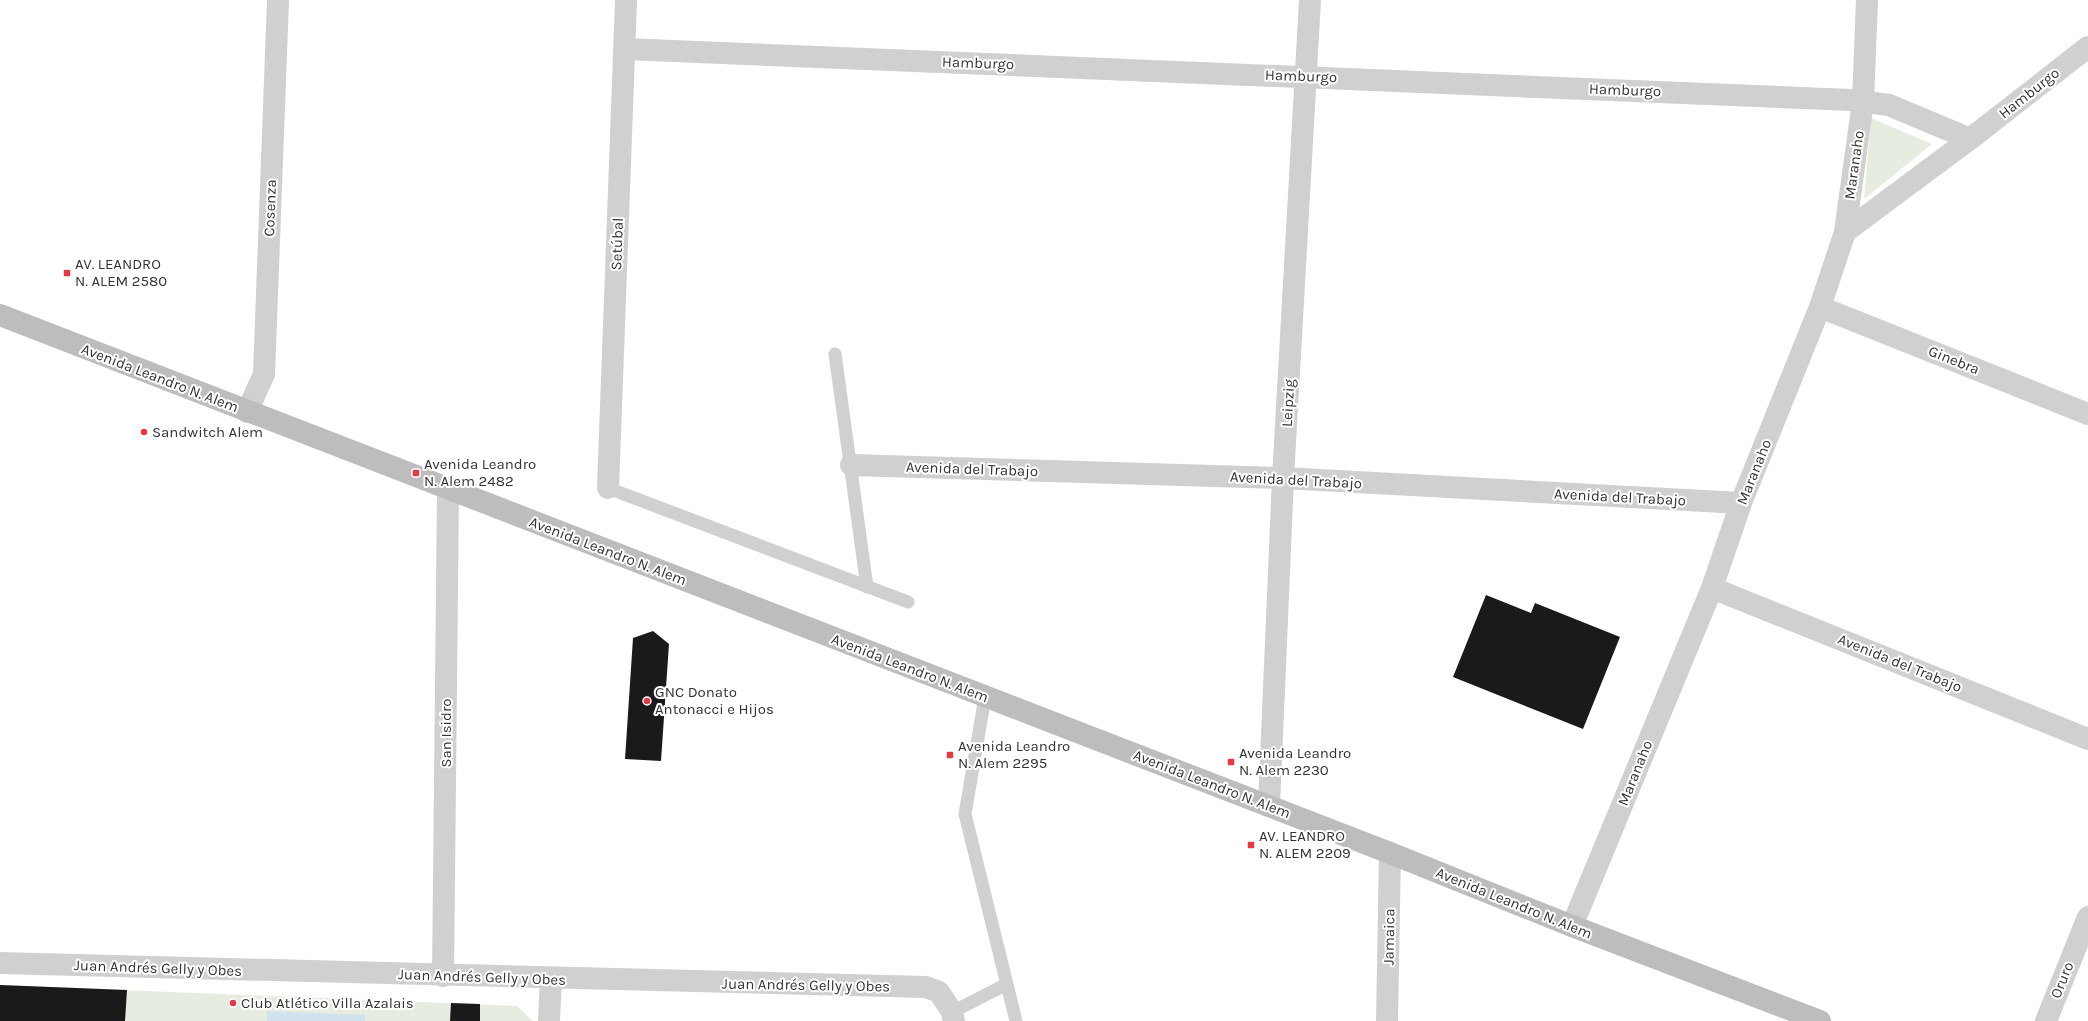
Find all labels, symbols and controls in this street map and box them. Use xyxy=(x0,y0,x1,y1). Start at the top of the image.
street label: Hamburgo xyxy=(942,53,1014,73)
street label: Hamburgo xyxy=(1995,64,2063,122)
street label: Hamburgo xyxy=(1265,66,1337,86)
street label: Hamburgo xyxy=(1589,80,1661,100)
street label: Maranaho xyxy=(1840,129,1868,201)
street label: Cosenza xyxy=(260,179,280,237)
street label: Setúbal xyxy=(607,217,627,271)
place label: AV. LEANDRO N. ALEM 2580 xyxy=(75,255,167,290)
marker: AV. LEANDRO N. ALEM 2580 xyxy=(62,268,72,278)
street label: Avenida Leandro N. Alem xyxy=(79,340,241,416)
street label: Ginebra xyxy=(1926,342,1982,378)
street label: Leipzig xyxy=(1278,378,1298,427)
place label: Sandwitch Alem xyxy=(152,423,263,441)
marker: Sandwitch Alem xyxy=(139,427,149,437)
street label: Maranaho xyxy=(1733,437,1775,507)
place label: Avenida Leandro N. Alem 2482 xyxy=(424,455,536,490)
street label: Avenida del Trabajo xyxy=(906,458,1038,480)
marker: Avenida Leandro N. Alem 2482 xyxy=(411,468,421,478)
street label: Avenida del Trabajo xyxy=(1229,468,1363,492)
street label: Avenida del Trabajo xyxy=(1553,485,1687,509)
street label: Avenida Leandro N. Alem xyxy=(527,513,689,589)
street label: Avenida Leandro N. Alem xyxy=(829,630,991,706)
street label: Avenida del Trabajo xyxy=(1835,630,1965,696)
place label: GNC Donato Antonacci e Hijos xyxy=(655,683,774,718)
marker: GNC Donato Antonacci e Hijos xyxy=(642,696,652,706)
street label: San Isidro xyxy=(437,699,455,768)
place label: Avenida Leandro N. Alem 2295 xyxy=(958,737,1070,772)
street label: Maranaho xyxy=(1614,738,1656,808)
place label: Avenida Leandro N. Alem 2230 xyxy=(1239,744,1351,779)
street label: Avenida Leandro N. Alem xyxy=(1131,746,1293,822)
marker: Avenida Leandro N. Alem 2295 xyxy=(945,750,955,760)
marker: Avenida Leandro N. Alem 2230 xyxy=(1226,757,1236,767)
place label: AV. LEANDRO N. ALEM 2209 xyxy=(1259,827,1351,862)
marker: AV. LEANDRO N. ALEM 2209 xyxy=(1246,840,1256,850)
street label: Avenida Leandro N. Alem xyxy=(1433,863,1595,943)
street label: Jamaica xyxy=(1380,908,1398,966)
street label: Juan Andrés Gelly y Obes xyxy=(74,956,242,980)
street label: Oruro xyxy=(2047,959,2077,1001)
street label: Juan Andrés Gelly y Obes xyxy=(398,965,566,989)
street label: Juan Andrés Gelly y Obes xyxy=(722,975,890,995)
place label: Club Atlético Villa Azalais xyxy=(241,994,414,1012)
marker: Club Atlético Villa Azalais xyxy=(228,998,238,1008)

